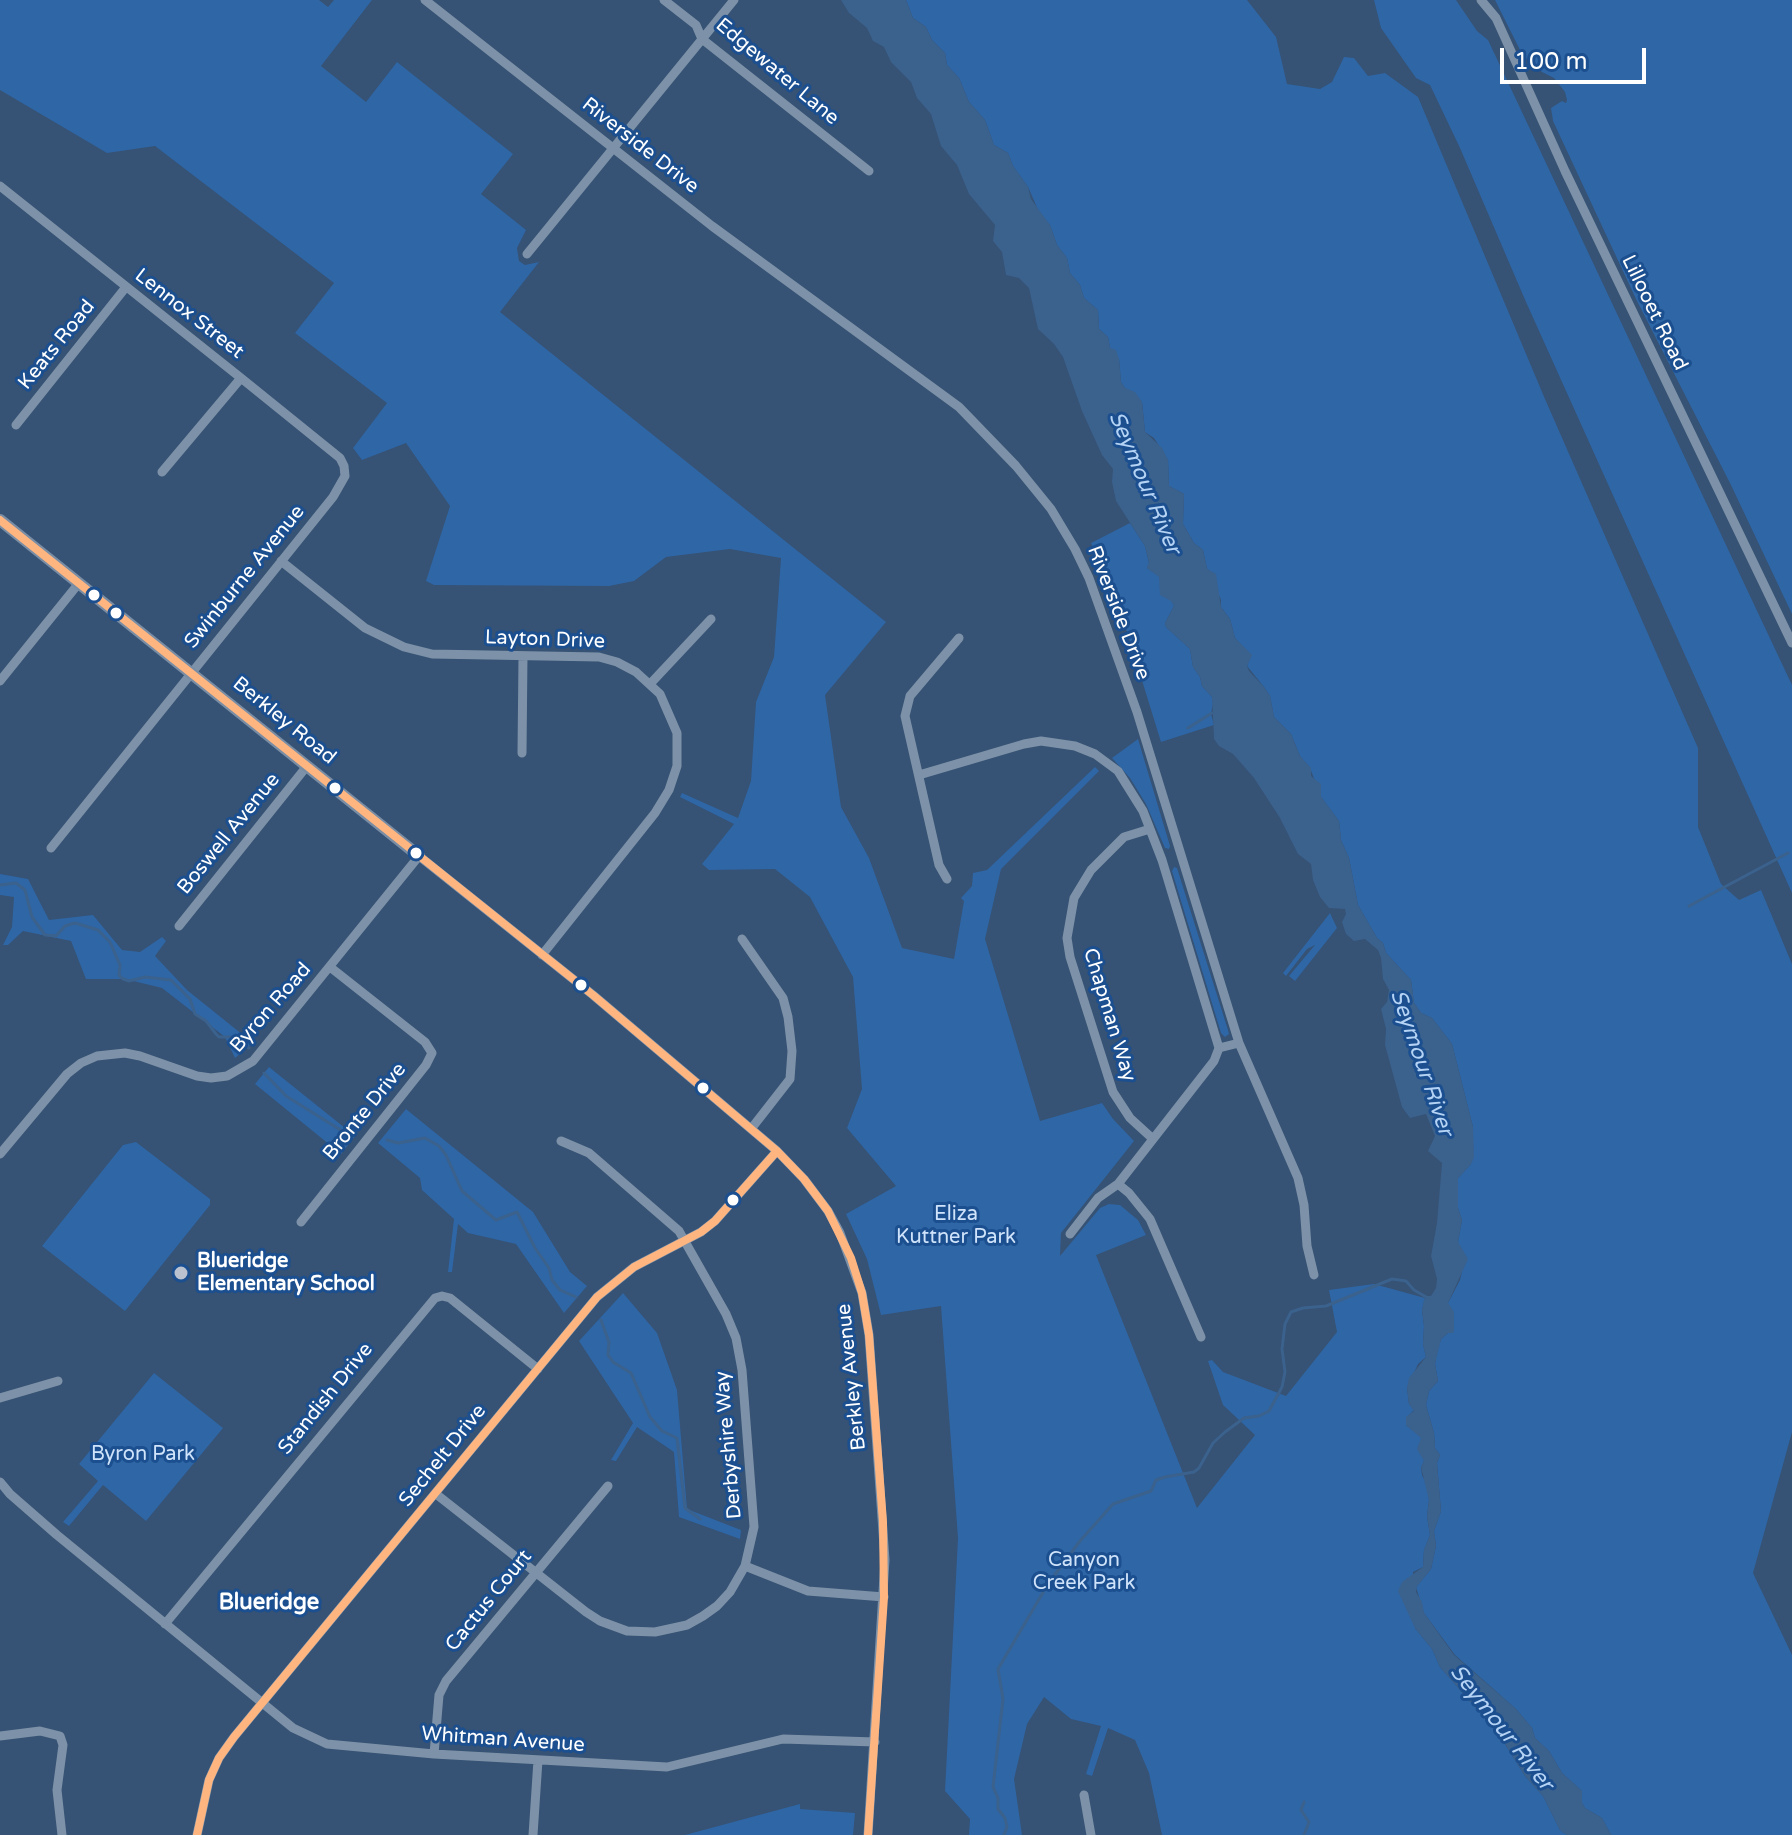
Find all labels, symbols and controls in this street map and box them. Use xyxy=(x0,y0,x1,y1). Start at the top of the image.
street label: Edgewater Lane xyxy=(710,13,844,131)
scale bar xyxy=(1504,32,1650,82)
text: 100 m xyxy=(1514,47,1588,76)
street label: Riverside Drive xyxy=(577,93,703,199)
street label: Lillooet Road xyxy=(1616,251,1692,375)
street label: Lennox Street xyxy=(129,264,249,364)
street label: Keats Road xyxy=(14,295,100,395)
water label: Seymour River xyxy=(1102,408,1186,558)
street label: Swinburne Avenue xyxy=(180,501,310,653)
street label: Riverside Drive xyxy=(1081,543,1155,683)
unlabelled marker xyxy=(86,587,102,603)
unlabelled marker xyxy=(108,605,124,621)
street label: Layton Drive xyxy=(485,626,605,654)
street label: Berkley Road xyxy=(227,672,341,770)
street label: Boswell Avenue xyxy=(173,768,285,900)
unlabelled marker xyxy=(327,780,343,796)
unlabelled marker xyxy=(408,845,424,861)
street label: Chapman Way xyxy=(1077,945,1141,1085)
street label: Byron Road xyxy=(225,958,317,1058)
unlabelled marker xyxy=(573,977,589,993)
water label: Seymour River xyxy=(1384,987,1458,1139)
street label: Bronte Drive xyxy=(318,1058,412,1166)
unlabelled marker xyxy=(695,1080,711,1096)
unlabelled marker xyxy=(725,1192,741,1208)
park label: Eliza Kuttner Park xyxy=(896,1203,1016,1250)
place label: Blueridge Elementary School xyxy=(197,1250,375,1297)
marker: Blueridge Elementary School xyxy=(172,1264,190,1282)
street label: Berkley Avenue xyxy=(832,1302,872,1452)
street label: Standish Drive xyxy=(274,1338,378,1460)
street label: Derbyshire Way xyxy=(711,1370,747,1520)
street label: Sechelt Drive xyxy=(394,1400,492,1512)
park label: Byron Park xyxy=(91,1443,195,1467)
street label: Cactus Court xyxy=(441,1545,537,1657)
park label: Canyon Creek Park xyxy=(1033,1549,1135,1596)
district label: Blueridge xyxy=(219,1590,319,1616)
water label: Seymour River xyxy=(1444,1660,1558,1796)
street label: Whitman Avenue xyxy=(421,1722,585,1758)

